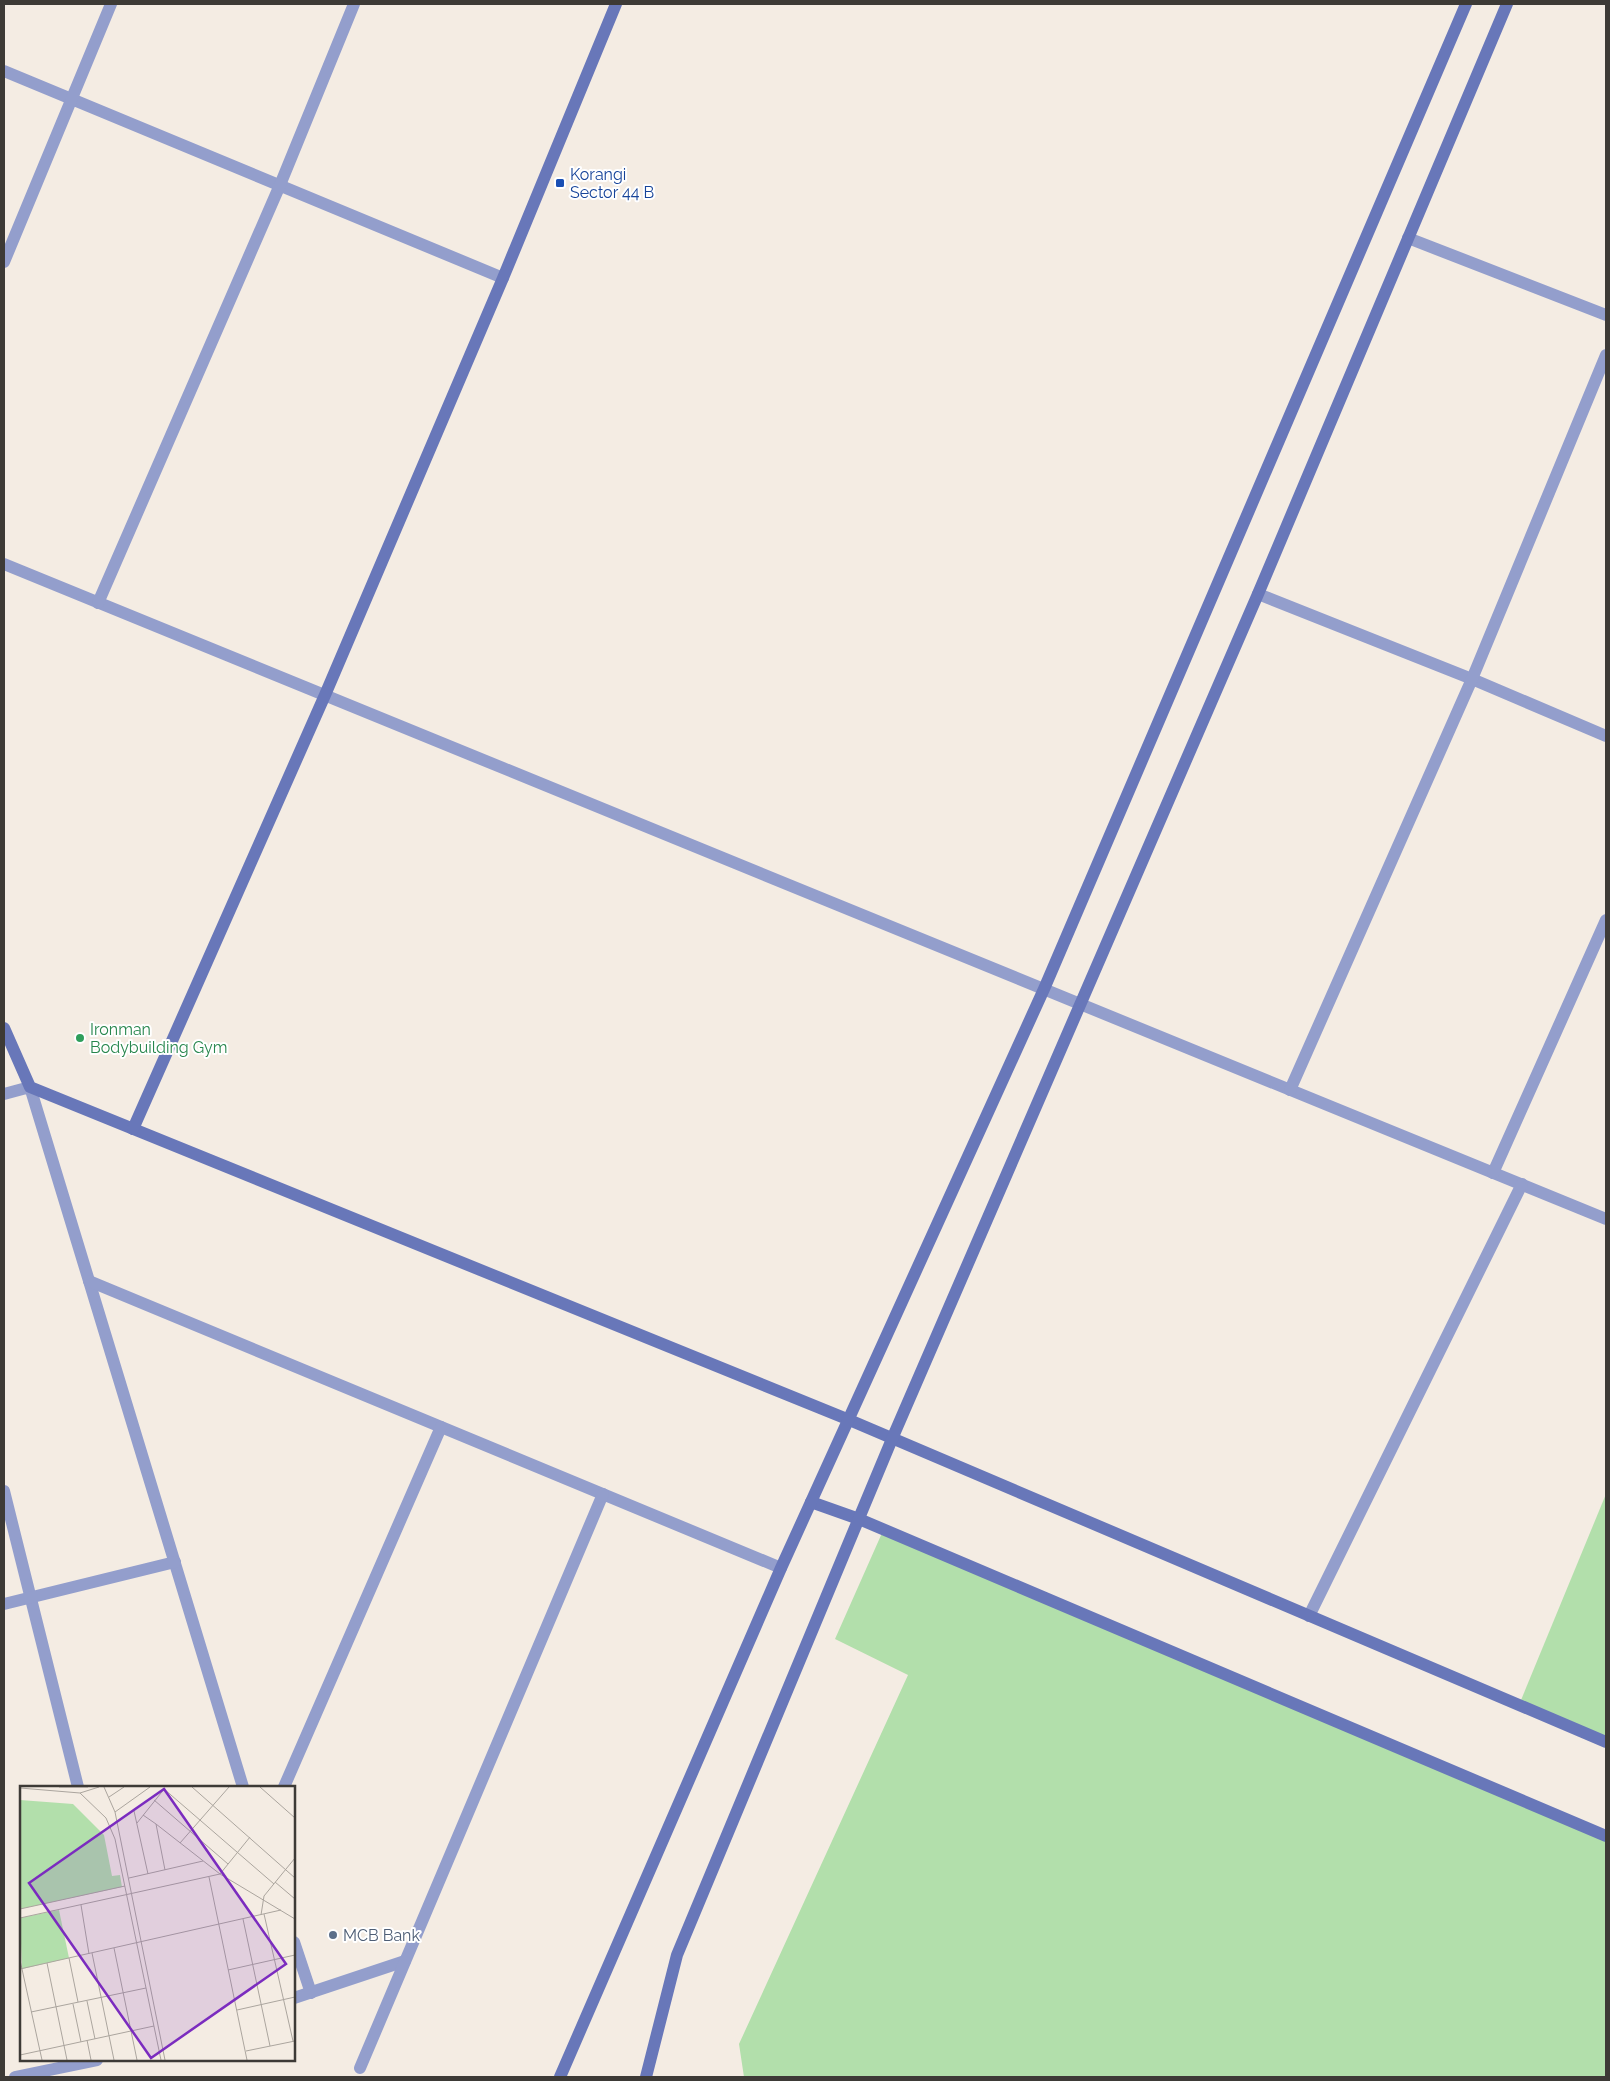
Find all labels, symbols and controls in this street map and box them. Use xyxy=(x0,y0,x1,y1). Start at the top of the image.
place label: Korangi Sector 44 B xyxy=(570,165,654,202)
marker: Korangi Sector 44 B xyxy=(554,177,566,189)
place label: Ironman Bodybuilding Gym xyxy=(90,1020,227,1057)
marker: Ironman Bodybuilding Gym xyxy=(74,1032,86,1044)
inset map xyxy=(20,1786,295,2061)
place label: MCB Bank xyxy=(343,1926,420,1945)
marker: MCB Bank xyxy=(327,1929,339,1941)

